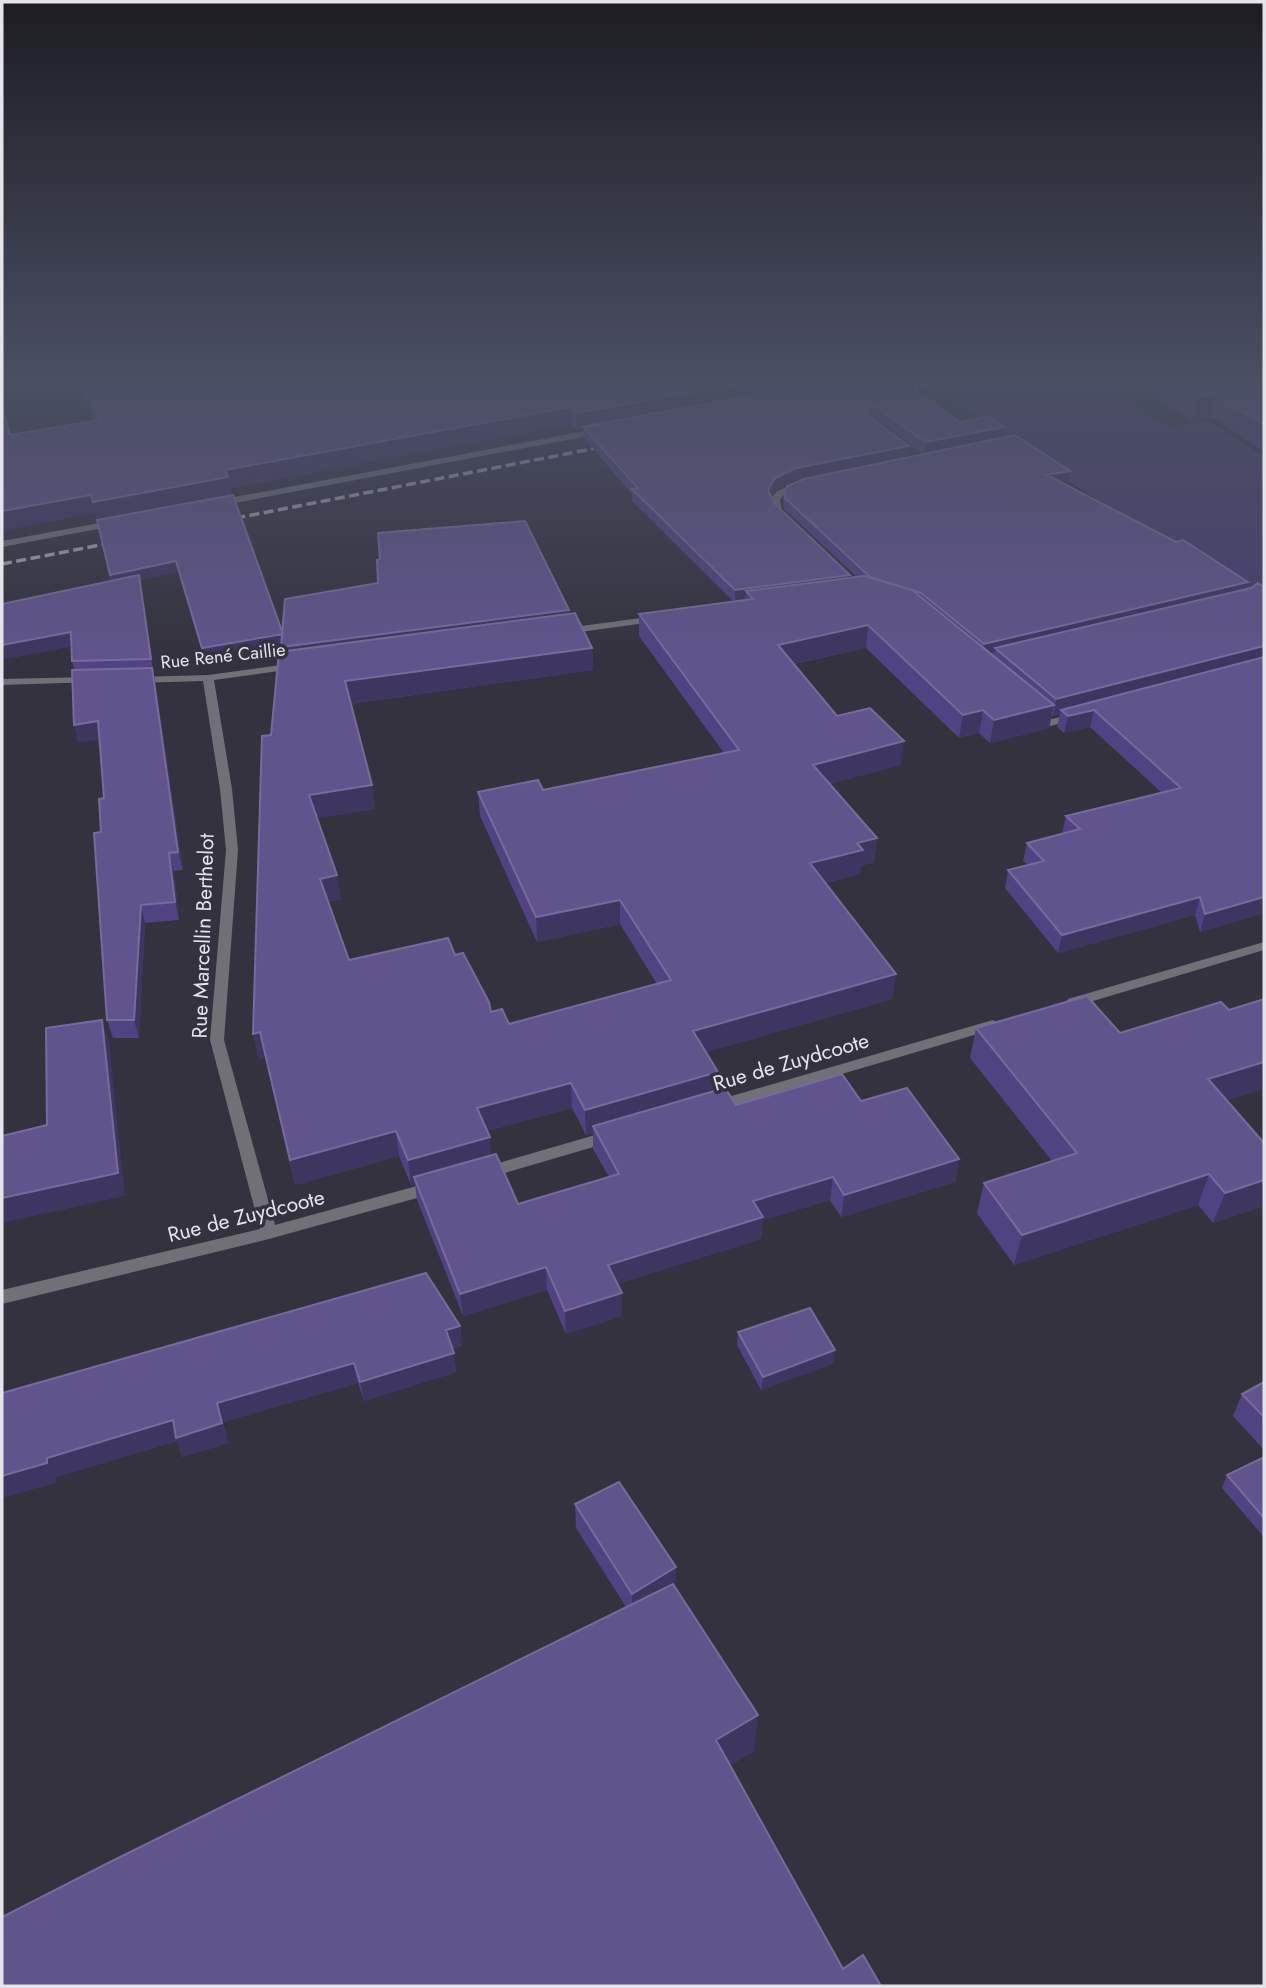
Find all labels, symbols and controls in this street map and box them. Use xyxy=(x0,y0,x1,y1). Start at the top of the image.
street label: Rue René Caillie xyxy=(159,637,287,675)
street label: Rue Marcellin Berthelot xyxy=(184,833,222,1039)
street label: Rue de Zuydcoote xyxy=(710,1025,873,1099)
street label: Rue de Zuydcoote xyxy=(164,1182,328,1250)

